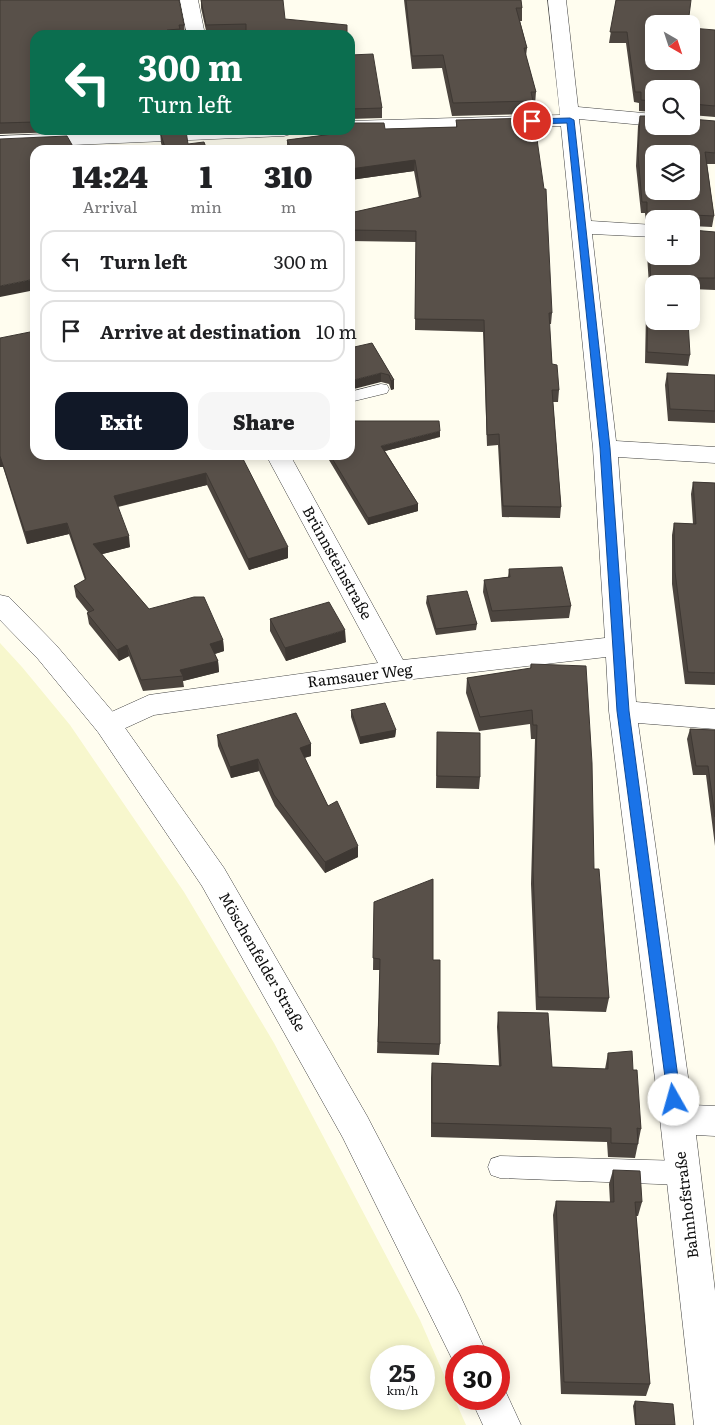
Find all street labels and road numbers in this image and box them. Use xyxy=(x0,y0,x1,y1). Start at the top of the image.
street label: Brünnsteinstraße xyxy=(298,501,379,623)
street label: Ramsauer Weg xyxy=(306,657,414,692)
street label: Möschenfelder Straße xyxy=(214,887,313,1035)
street label: Bahnhofstraße xyxy=(668,1150,703,1260)

